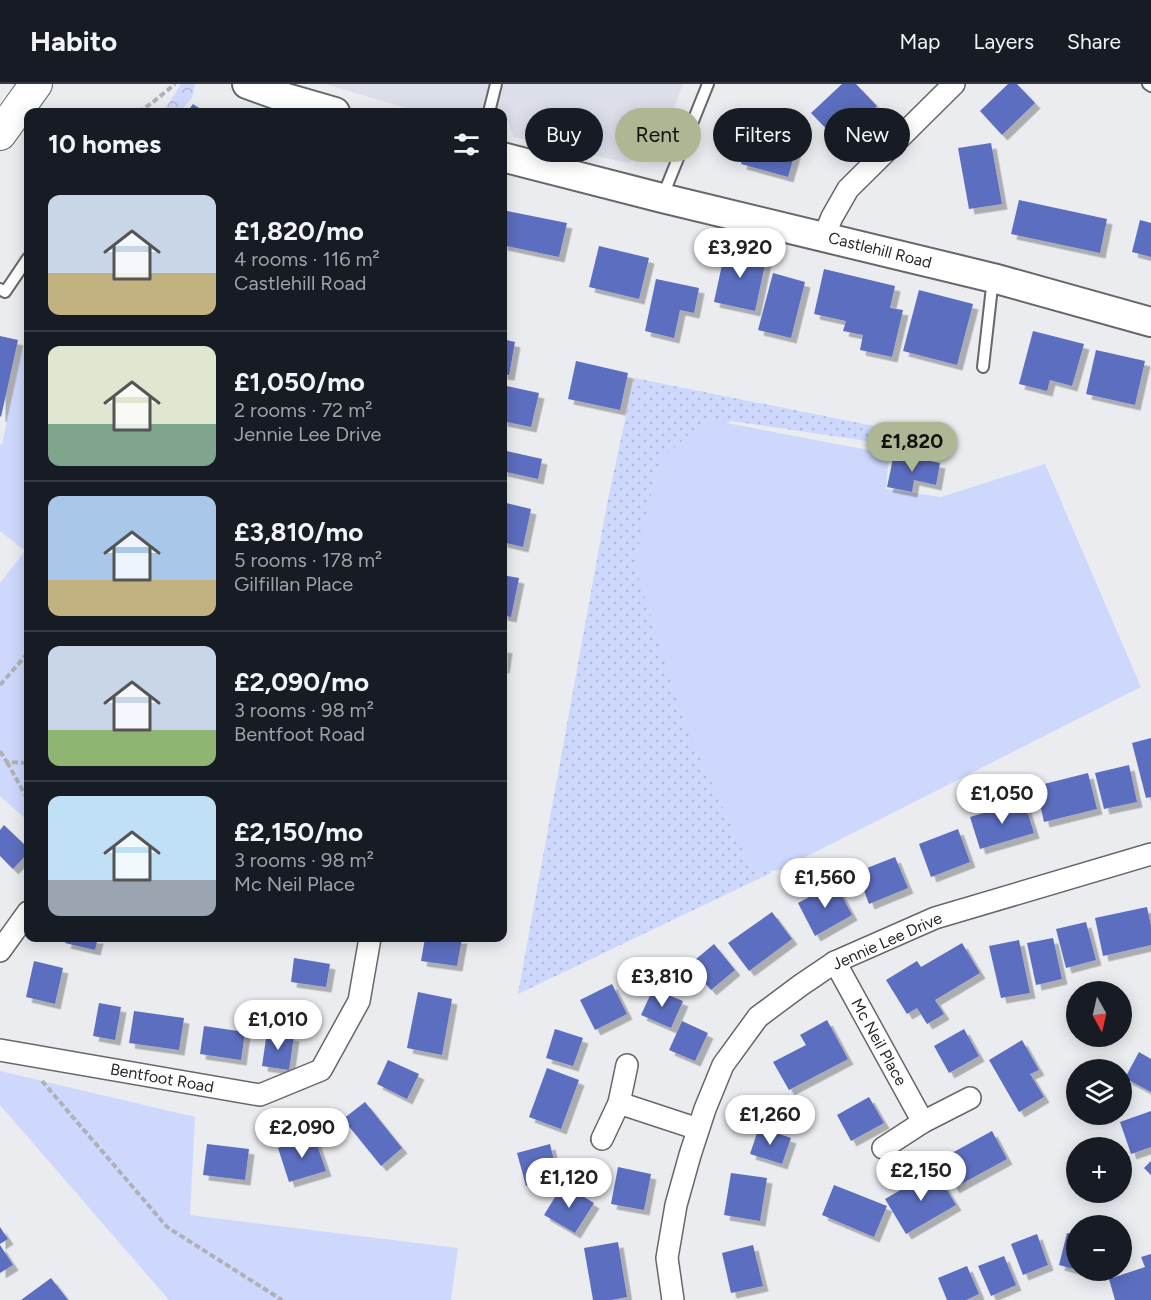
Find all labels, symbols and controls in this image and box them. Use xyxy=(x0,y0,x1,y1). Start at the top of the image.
text: Habito xyxy=(30,24,117,58)
text: Map xyxy=(900,29,940,54)
text: Layers xyxy=(973,29,1034,54)
text: Share xyxy=(1067,29,1121,54)
chip: Buy xyxy=(525,108,603,162)
chip: Rent xyxy=(615,108,701,162)
chip: Filters xyxy=(713,108,812,162)
chip: New xyxy=(824,108,910,162)
text: 10 homes xyxy=(48,128,161,160)
icon: filters xyxy=(450,128,483,161)
text: £1,820/mo xyxy=(234,215,364,247)
icon: home xyxy=(96,219,168,291)
pin: £3,920 xyxy=(691,228,789,279)
street label: Castlehill Road xyxy=(826,228,934,272)
text: £3,920 xyxy=(708,235,772,259)
text: 4 rooms · 116 m² xyxy=(234,247,380,271)
text: Castlehill Road xyxy=(234,271,366,295)
text: £1,050/mo xyxy=(234,366,365,398)
icon: home xyxy=(96,370,168,442)
text: 2 rooms · 72 m² xyxy=(234,398,372,422)
text: Jennie Lee Drive xyxy=(234,422,381,446)
pin: £1,820 xyxy=(863,422,961,473)
text: £1,820 xyxy=(881,429,943,453)
text: £3,810/mo xyxy=(234,516,363,548)
icon: home xyxy=(96,520,168,592)
text: 5 rooms · 178 m² xyxy=(234,548,382,572)
text: Gilfillan Place xyxy=(234,572,353,596)
text: £2,090/mo xyxy=(234,666,369,698)
icon: home xyxy=(96,670,168,742)
text: 3 rooms · 98 m² xyxy=(234,698,374,722)
text: Bentfoot Road xyxy=(234,722,365,746)
pin: £1,050 xyxy=(953,774,1051,825)
text: £1,050 xyxy=(970,781,1034,805)
text: £2,150/mo xyxy=(234,816,363,848)
icon: home xyxy=(96,820,168,892)
text: 3 rooms · 98 m² xyxy=(234,848,374,872)
pin: £1,560 xyxy=(776,858,874,909)
text: £1,560 xyxy=(794,865,856,889)
text: Mc Neil Place xyxy=(234,872,355,896)
street label: Jennie Lee Drive xyxy=(829,908,945,974)
pin: £3,810 xyxy=(613,957,711,1008)
text: £3,810 xyxy=(631,964,693,988)
north arrow xyxy=(1066,981,1132,1047)
map controls xyxy=(1066,981,1132,1281)
street label: Mc Neil Place xyxy=(847,995,911,1089)
pin: £1,010 xyxy=(229,1000,327,1051)
text: £1,010 xyxy=(248,1007,308,1031)
button: layers xyxy=(1066,1059,1132,1125)
street label: Bentfoot Road xyxy=(109,1060,215,1096)
pin: £1,260 xyxy=(721,1095,819,1146)
text: £1,260 xyxy=(739,1102,801,1126)
pin: £2,090 xyxy=(253,1108,351,1159)
text: £2,090 xyxy=(269,1115,335,1139)
button: + xyxy=(1066,1137,1132,1203)
pin: £2,150 xyxy=(872,1151,970,1202)
pin: £1,120 xyxy=(520,1158,618,1209)
text: £2,150 xyxy=(890,1158,952,1182)
text: £1,120 xyxy=(540,1165,598,1189)
button: − xyxy=(1066,1215,1132,1281)

